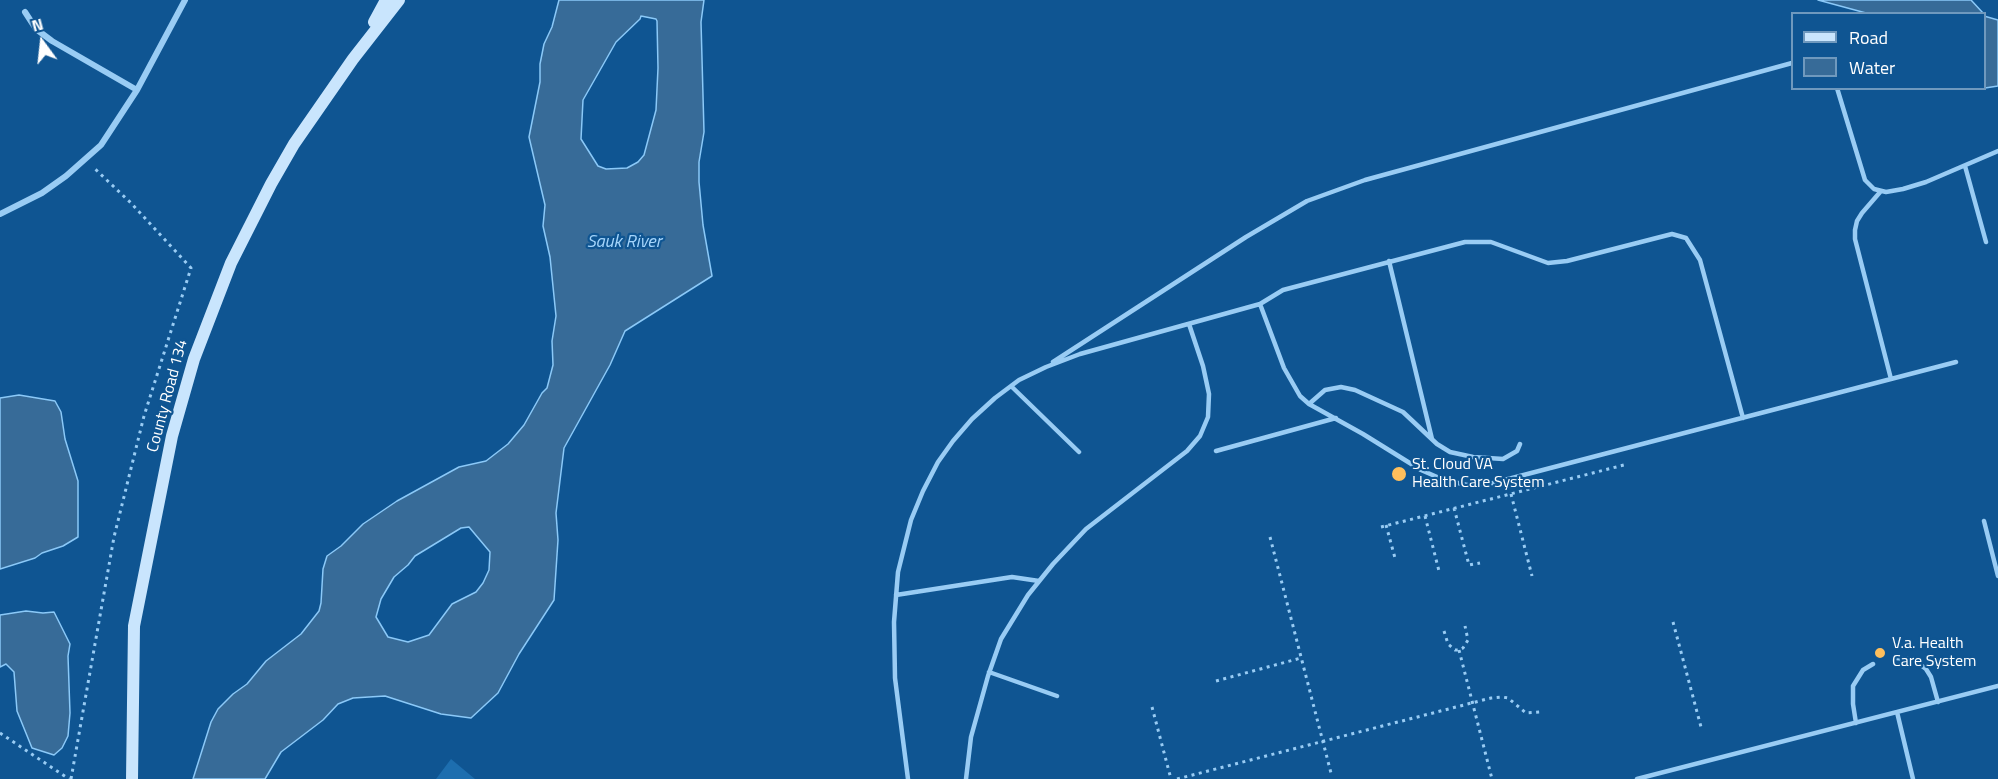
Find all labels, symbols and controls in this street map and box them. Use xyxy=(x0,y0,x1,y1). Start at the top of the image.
north arrow xyxy=(12,12,72,72)
text: N xyxy=(29,12,46,38)
legend xyxy=(1791,12,1986,90)
text: Road xyxy=(1849,24,1888,51)
text: Water xyxy=(1849,54,1895,81)
water label: Sauk River xyxy=(587,232,661,254)
street label: County Road 134 xyxy=(144,338,192,454)
place label: St. Cloud VA Health Care System xyxy=(1412,455,1545,493)
marker: St. Cloud VA Health Care System xyxy=(1390,465,1408,483)
place label: V.a. Health Care System xyxy=(1892,634,1976,672)
marker: V.a. Health Care System xyxy=(1873,646,1887,660)

